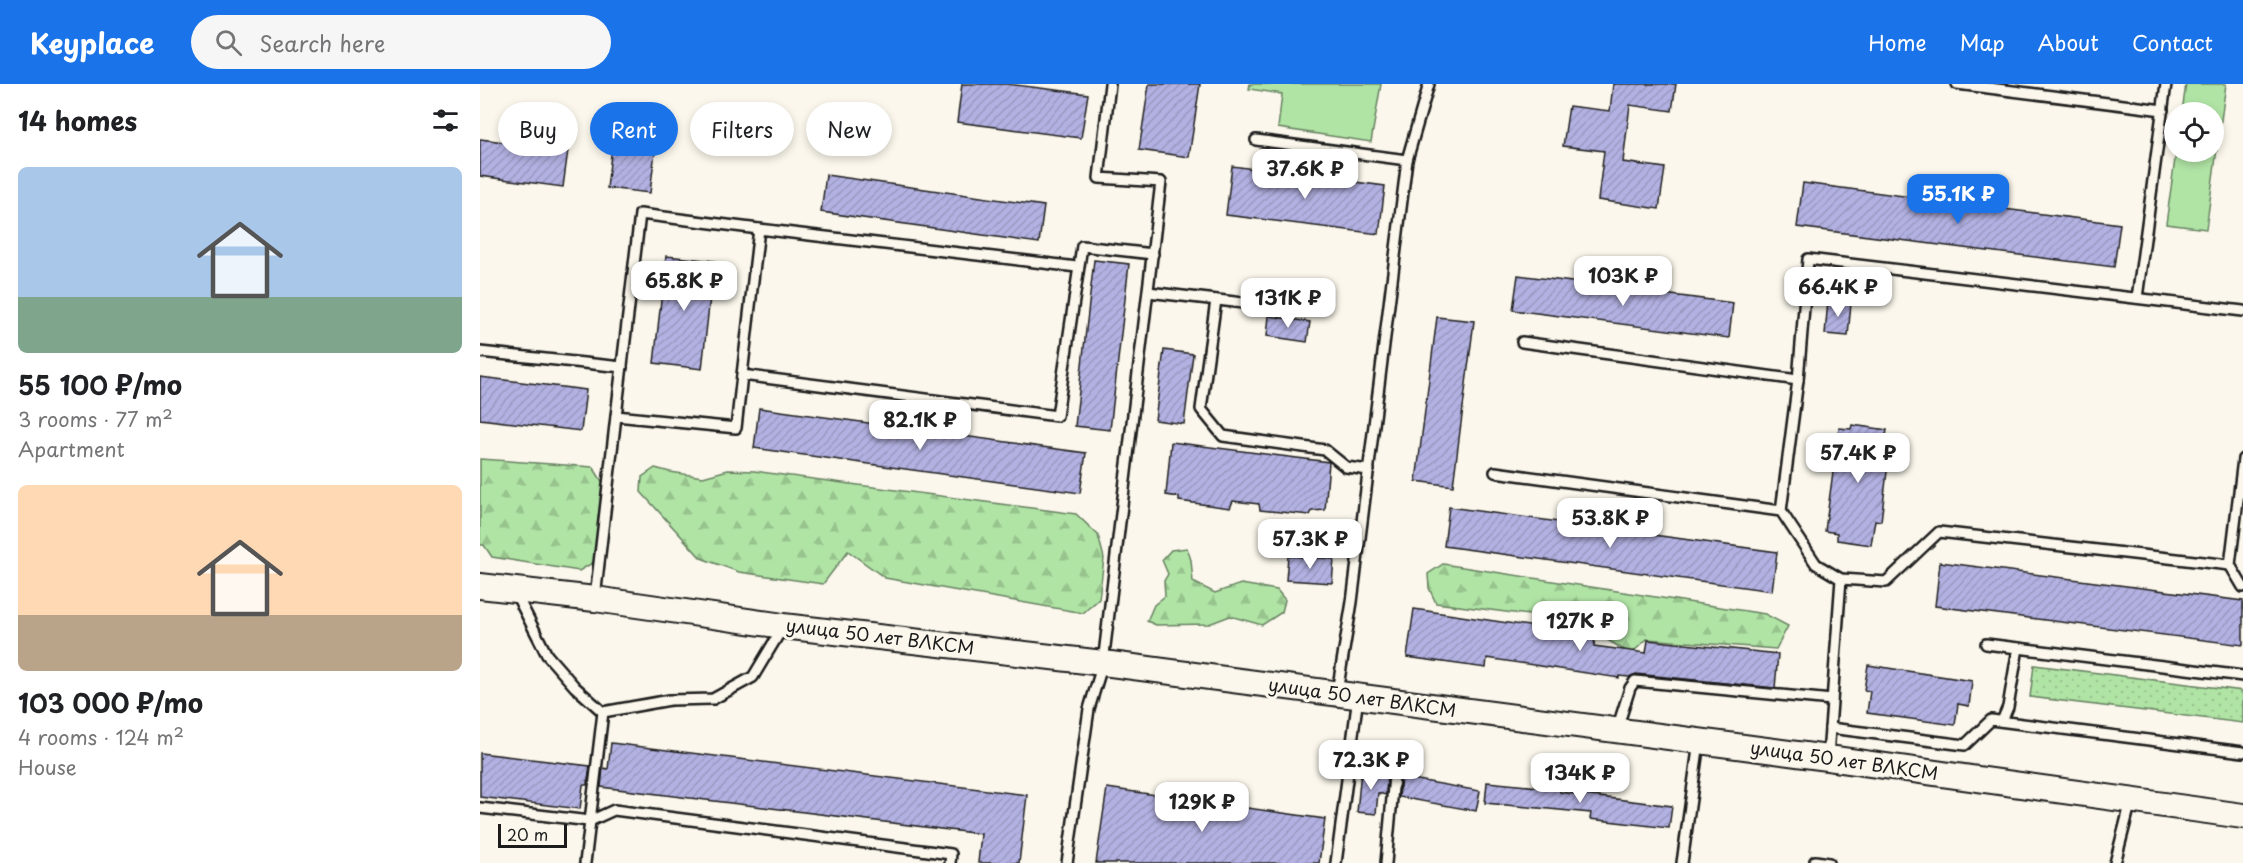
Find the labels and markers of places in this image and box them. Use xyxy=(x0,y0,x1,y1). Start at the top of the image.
pin: 37.6K ₽ xyxy=(1250,149,1360,200)
pin: 55.1K ₽ xyxy=(1903,174,2013,225)
pin: 103K ₽ xyxy=(1574,256,1672,307)
pin: 65.8K ₽ xyxy=(629,261,739,312)
pin: 66.4K ₽ xyxy=(1783,267,1893,318)
pin: 131K ₽ xyxy=(1239,278,1337,329)
pin: 82.1K ₽ xyxy=(865,400,975,451)
pin: 57.4K ₽ xyxy=(1803,433,1913,484)
pin: 53.8K ₽ xyxy=(1555,498,1665,549)
pin: 57.3K ₽ xyxy=(1255,519,1365,570)
pin: 127K ₽ xyxy=(1531,601,1629,652)
pin: 72.3K ₽ xyxy=(1316,740,1426,791)
pin: 134K ₽ xyxy=(1531,753,1629,804)
pin: 129K ₽ xyxy=(1153,782,1251,833)

